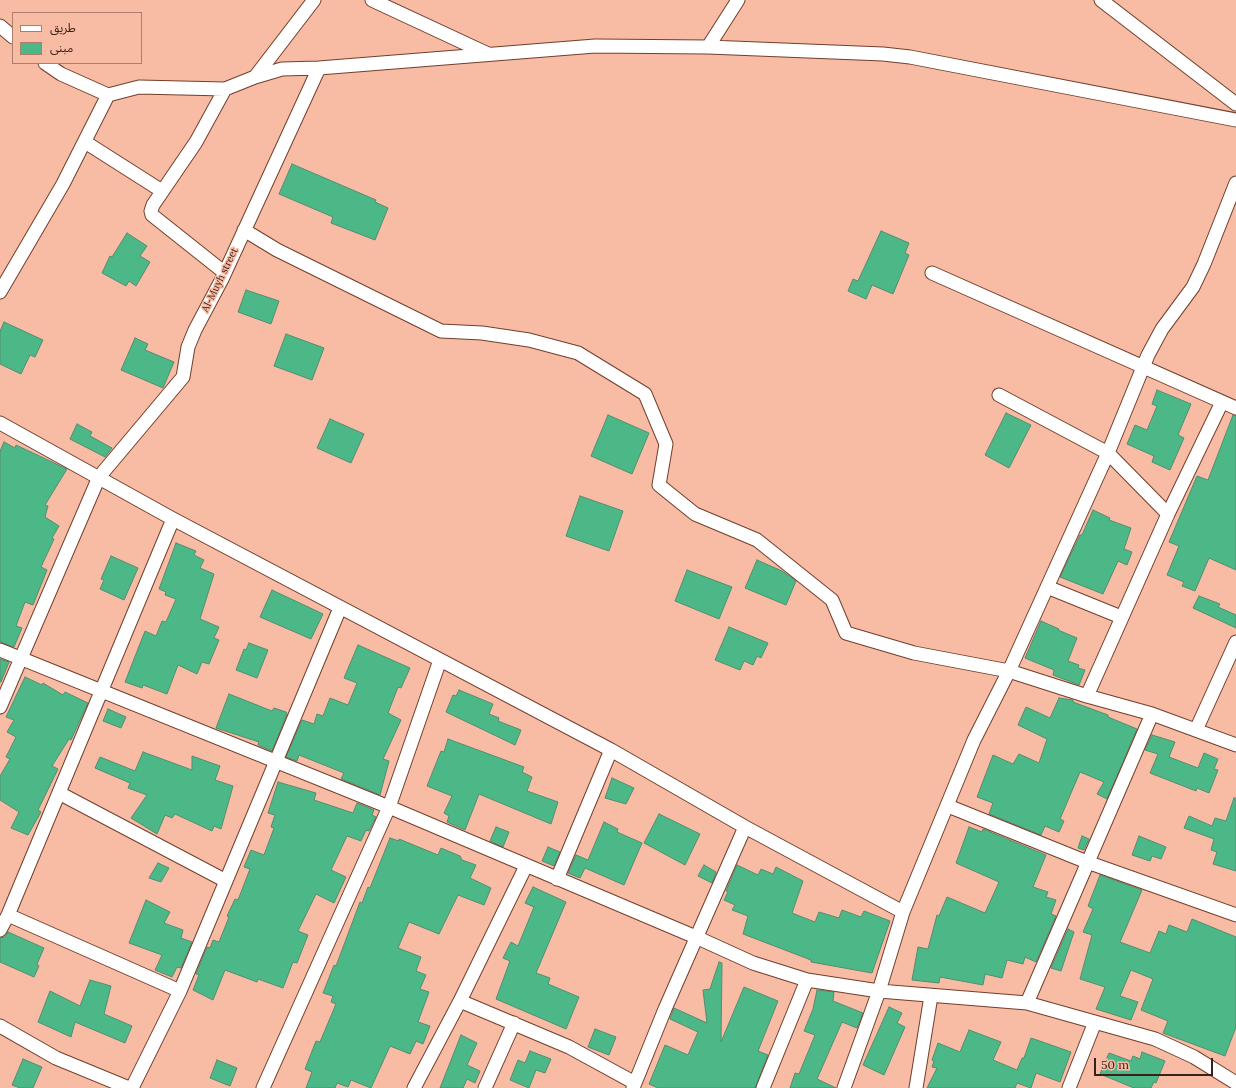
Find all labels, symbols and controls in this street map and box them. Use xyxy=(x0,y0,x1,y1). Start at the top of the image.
legend xyxy=(12,12,142,64)
text: طريق xyxy=(50,20,76,35)
text: مبنى xyxy=(50,40,73,55)
street label: Al-Muyh street xyxy=(199,246,241,314)
scale bar xyxy=(1096,1050,1215,1076)
text: 50 m xyxy=(1101,1057,1129,1072)

